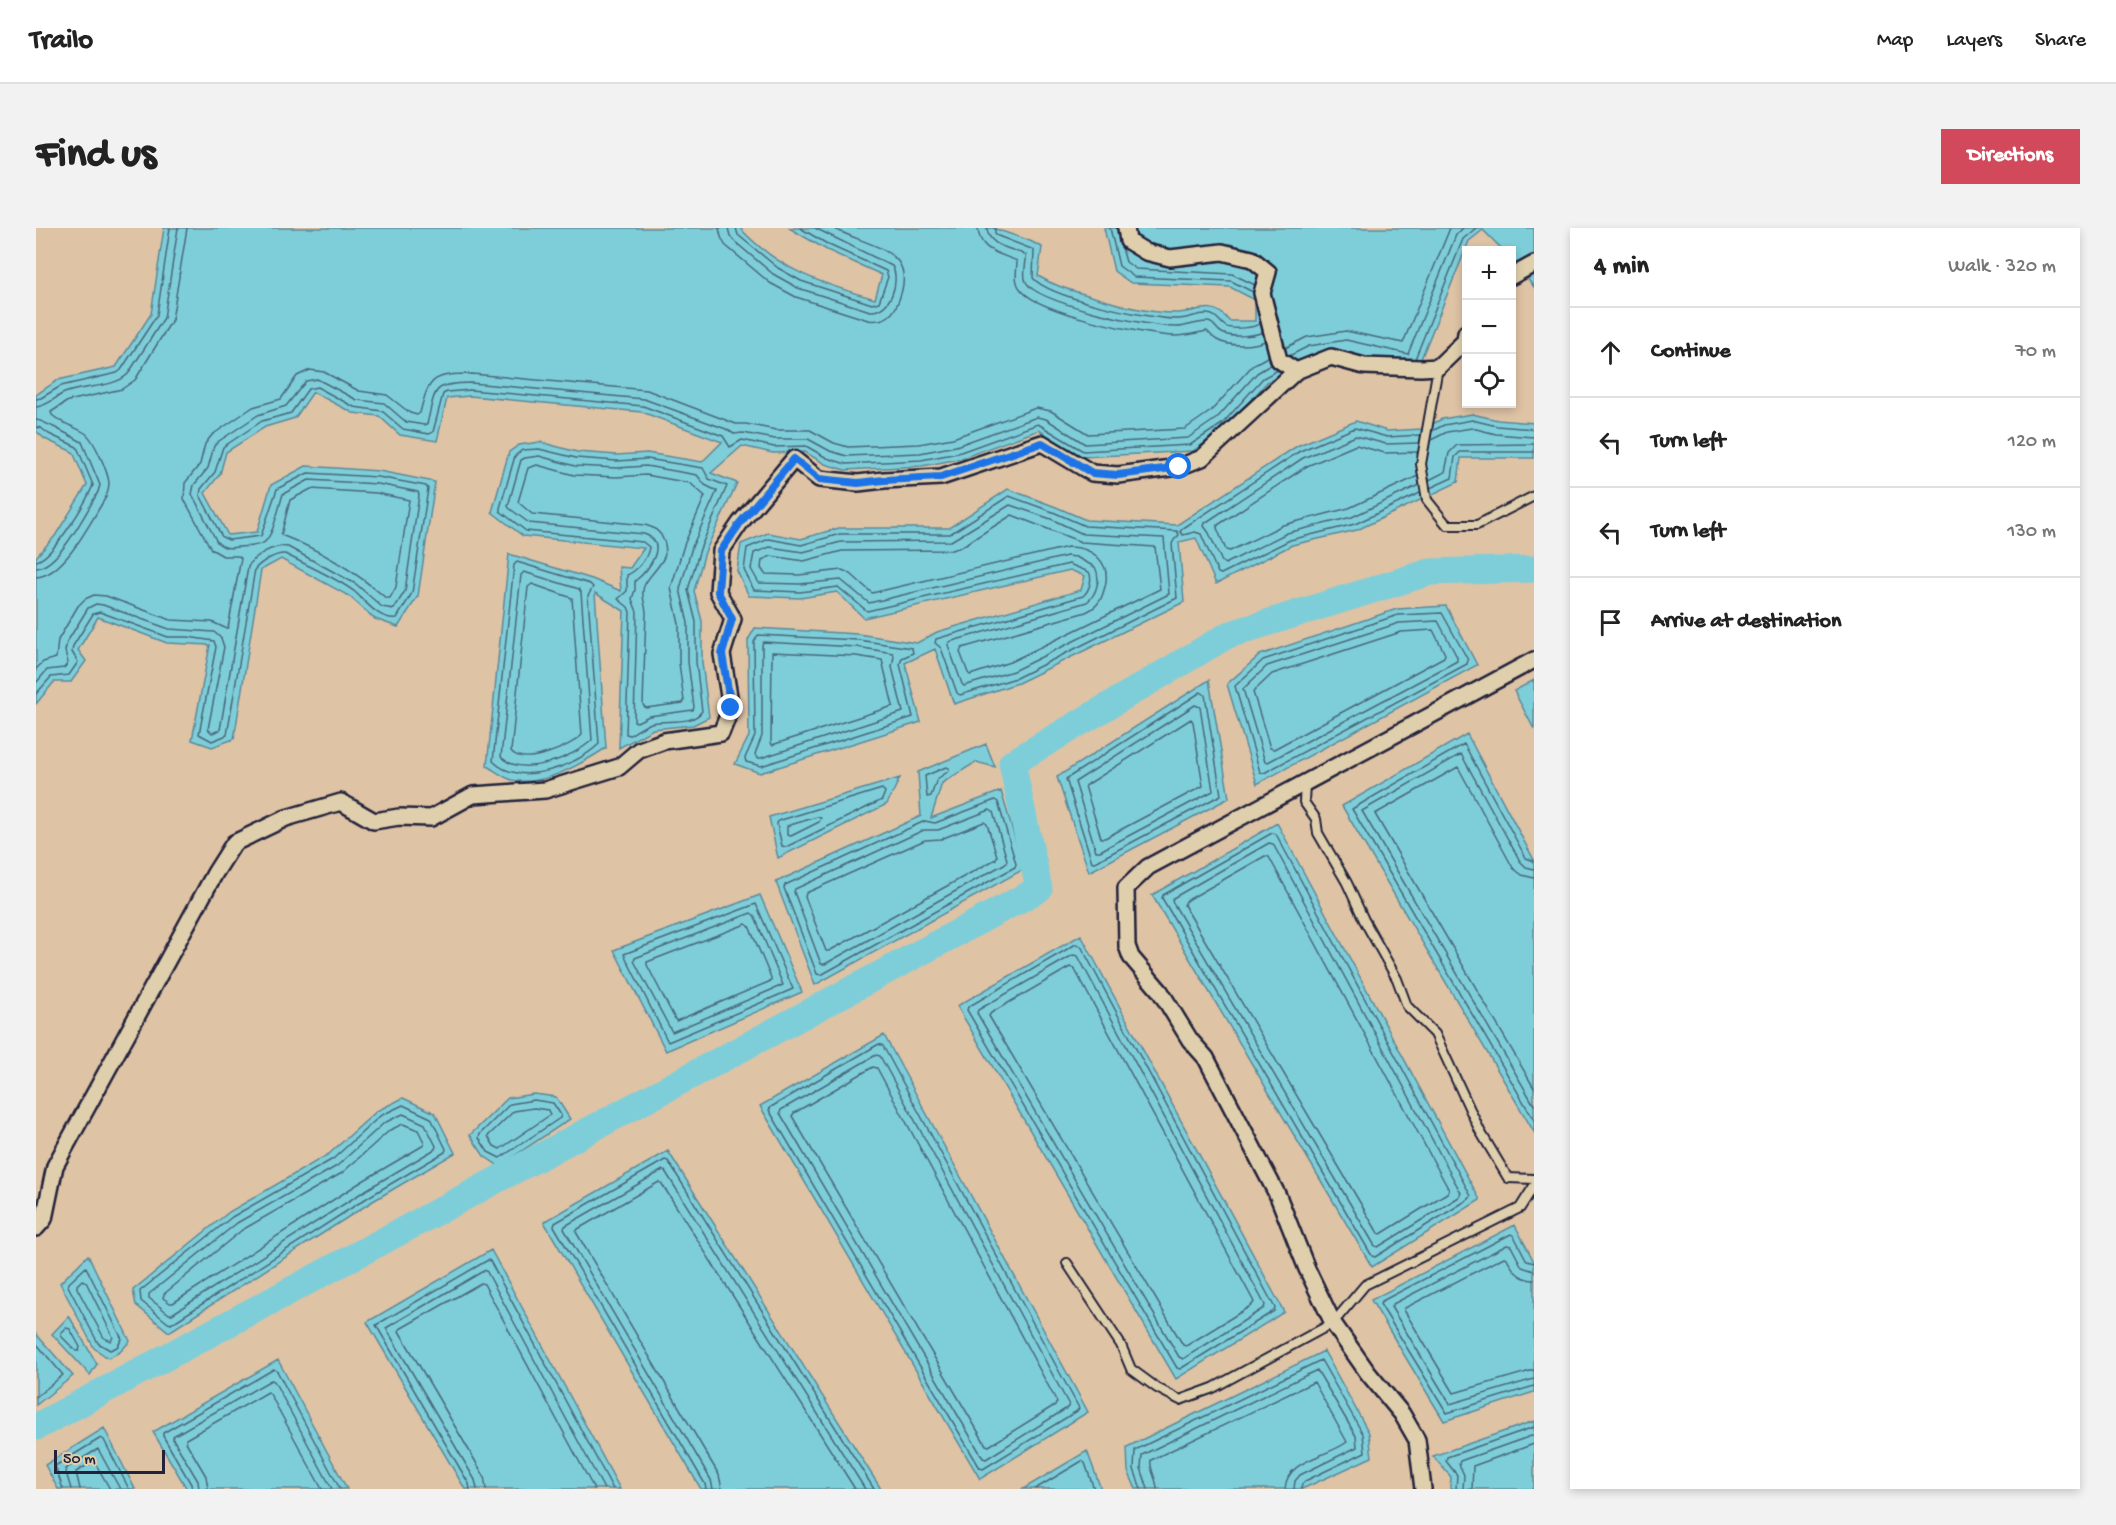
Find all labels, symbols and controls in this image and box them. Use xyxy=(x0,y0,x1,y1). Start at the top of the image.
text: Trailo xyxy=(30,25,93,58)
text: Map xyxy=(1877,29,1913,54)
text: Layers xyxy=(1946,29,2002,54)
text: Share xyxy=(2035,29,2086,54)
button: Directions xyxy=(1941,129,2080,184)
text: Find us xyxy=(36,132,156,181)
map controls xyxy=(1462,246,1516,408)
button: + xyxy=(1462,246,1516,300)
text: 4 min xyxy=(1594,252,1649,283)
text: Walk · 320 m xyxy=(1948,256,2056,279)
button: − xyxy=(1462,300,1516,354)
icon: ahead xyxy=(1594,336,1627,369)
text: Continue xyxy=(1651,339,1731,365)
text: 70 m xyxy=(2015,341,2056,364)
button: locate xyxy=(1462,354,1516,408)
icon: left xyxy=(1594,426,1627,459)
text: Turn left xyxy=(1651,429,1725,455)
text: 120 m xyxy=(2008,431,2056,454)
route start xyxy=(1165,453,1191,479)
icon: left xyxy=(1594,516,1627,549)
text: Turn left xyxy=(1651,519,1725,545)
text: 130 m xyxy=(2007,521,2056,544)
icon: arrive xyxy=(1594,606,1627,639)
text: Arrive at destination xyxy=(1651,609,1841,635)
route end xyxy=(717,694,743,720)
scale bar xyxy=(54,1447,165,1474)
text: 50 m xyxy=(63,1451,96,1470)

